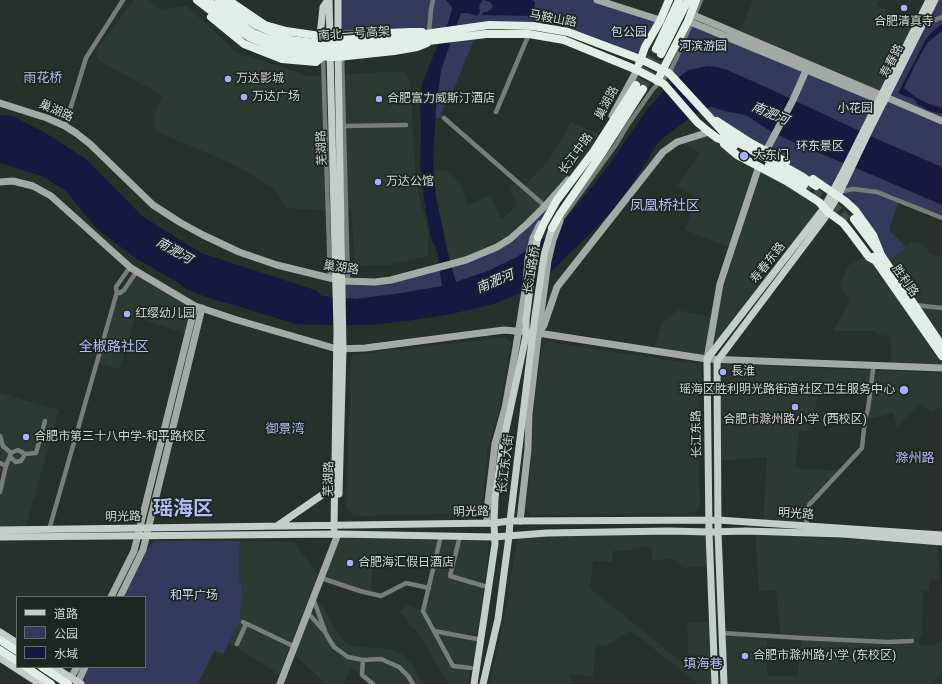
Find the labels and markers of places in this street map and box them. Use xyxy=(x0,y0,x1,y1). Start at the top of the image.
marker: 合肥清真寺 xyxy=(899,3,909,13)
place label: 合肥清真寺 xyxy=(874,15,934,29)
place label: 万达影城 xyxy=(236,72,284,86)
marker: 万达影城 xyxy=(223,74,233,84)
place label: 万达广场 xyxy=(252,90,300,104)
marker: 万达广场 xyxy=(239,92,249,102)
place label: 合肥富力威斯汀酒店 xyxy=(387,92,495,106)
marker: 合肥富力威斯汀酒店 xyxy=(374,94,384,104)
place label: 大东门 xyxy=(753,149,789,163)
marker: 大东门 xyxy=(738,150,750,162)
place label: 万达公馆 xyxy=(386,175,434,189)
marker: 万达公馆 xyxy=(373,177,383,187)
place label: 红缨幼儿园 xyxy=(135,307,195,321)
marker: 红缨幼儿园 xyxy=(122,309,132,319)
place label: 長淮 xyxy=(731,365,755,379)
marker: 長淮 xyxy=(718,367,728,377)
place label: 瑶海区胜利明光路街道社区卫生服务中心 xyxy=(679,383,895,397)
marker: 瑶海区胜利明光路街道社区卫生服务中心 xyxy=(898,384,910,396)
marker: 合肥市滁州路小学 (西校区) xyxy=(790,402,800,412)
place label: 合肥市滁州路小学 (西校区) xyxy=(723,413,867,427)
place label: 合肥市第三十八中学-和平路校区 xyxy=(34,430,206,444)
marker: 合肥市第三十八中学-和平路校区 xyxy=(21,432,31,442)
place label: 合肥海汇假日酒店 xyxy=(358,556,454,570)
marker: 合肥海汇假日酒店 xyxy=(345,558,355,568)
place label: 合肥市滁州路小学 (东校区) xyxy=(753,649,896,663)
marker: 合肥市滁州路小学 (东校区) xyxy=(740,651,750,661)

